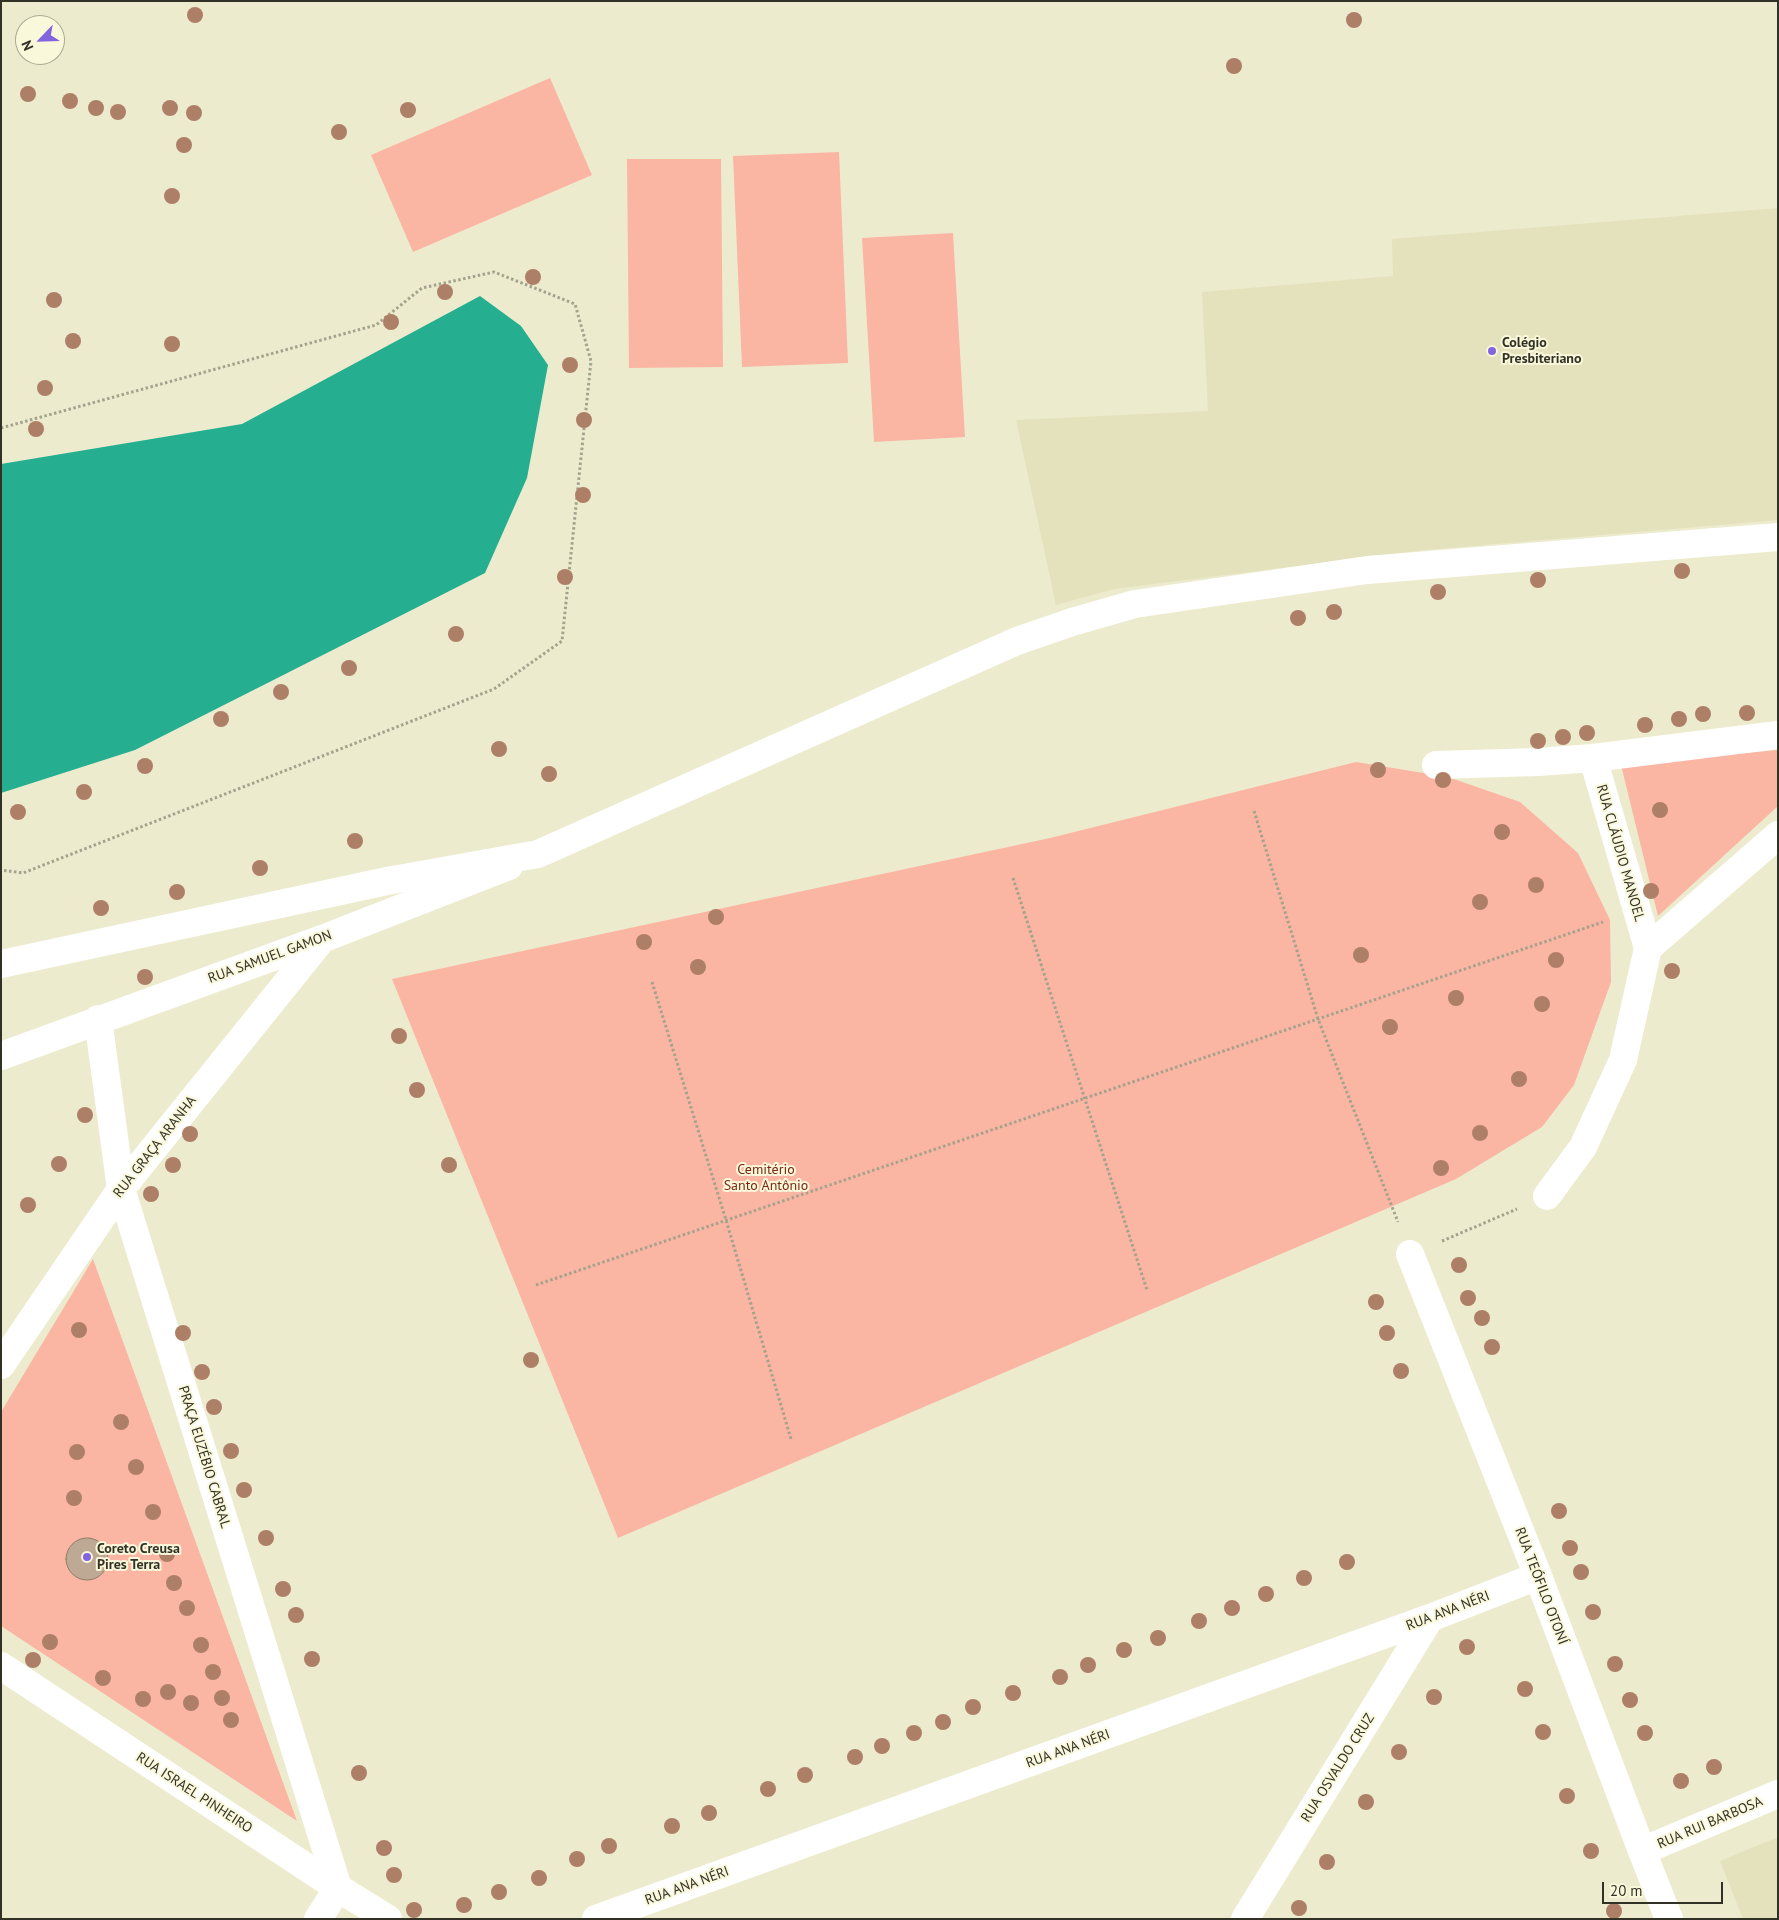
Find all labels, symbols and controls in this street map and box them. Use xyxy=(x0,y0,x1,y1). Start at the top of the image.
north arrow xyxy=(15,15,65,65)
text: N xyxy=(17,38,37,54)
place label: Colégio Presbiteriano xyxy=(1502,335,1582,368)
marker: Colégio Presbiteriano xyxy=(1486,345,1498,357)
street label: RUA CLÁUDIO MANOEL xyxy=(1592,783,1648,923)
street label: RUA SAMUEL GAMON xyxy=(206,927,334,987)
street label: RUA GRAÇA ARANHA xyxy=(110,1093,200,1201)
park label: Cemitério Santo Antônio xyxy=(724,1162,808,1194)
street label: PRAÇA EUZÉBIO CABRAL xyxy=(174,1384,234,1530)
street label: RUA TEÓFILO OTONÍ xyxy=(1511,1525,1571,1647)
place label: Coreto Creusa Pires Terra xyxy=(97,1541,180,1574)
marker: Coreto Creusa Pires Terra xyxy=(81,1551,93,1563)
street label: RUA ANA NÉRI xyxy=(1404,1587,1492,1635)
street label: RUA OSVALDO CRUZ xyxy=(1298,1711,1378,1825)
street label: RUA ANA NÉRI xyxy=(1024,1726,1112,1772)
street label: RUA ISRAEL PINHEIRO xyxy=(133,1749,255,1837)
street label: RUA RUI BARBOSA xyxy=(1655,1793,1765,1853)
street label: RUA ANA NÉRI xyxy=(643,1863,731,1909)
scale bar xyxy=(1604,1872,1725,1904)
text: 20 m xyxy=(1610,1881,1643,1900)

